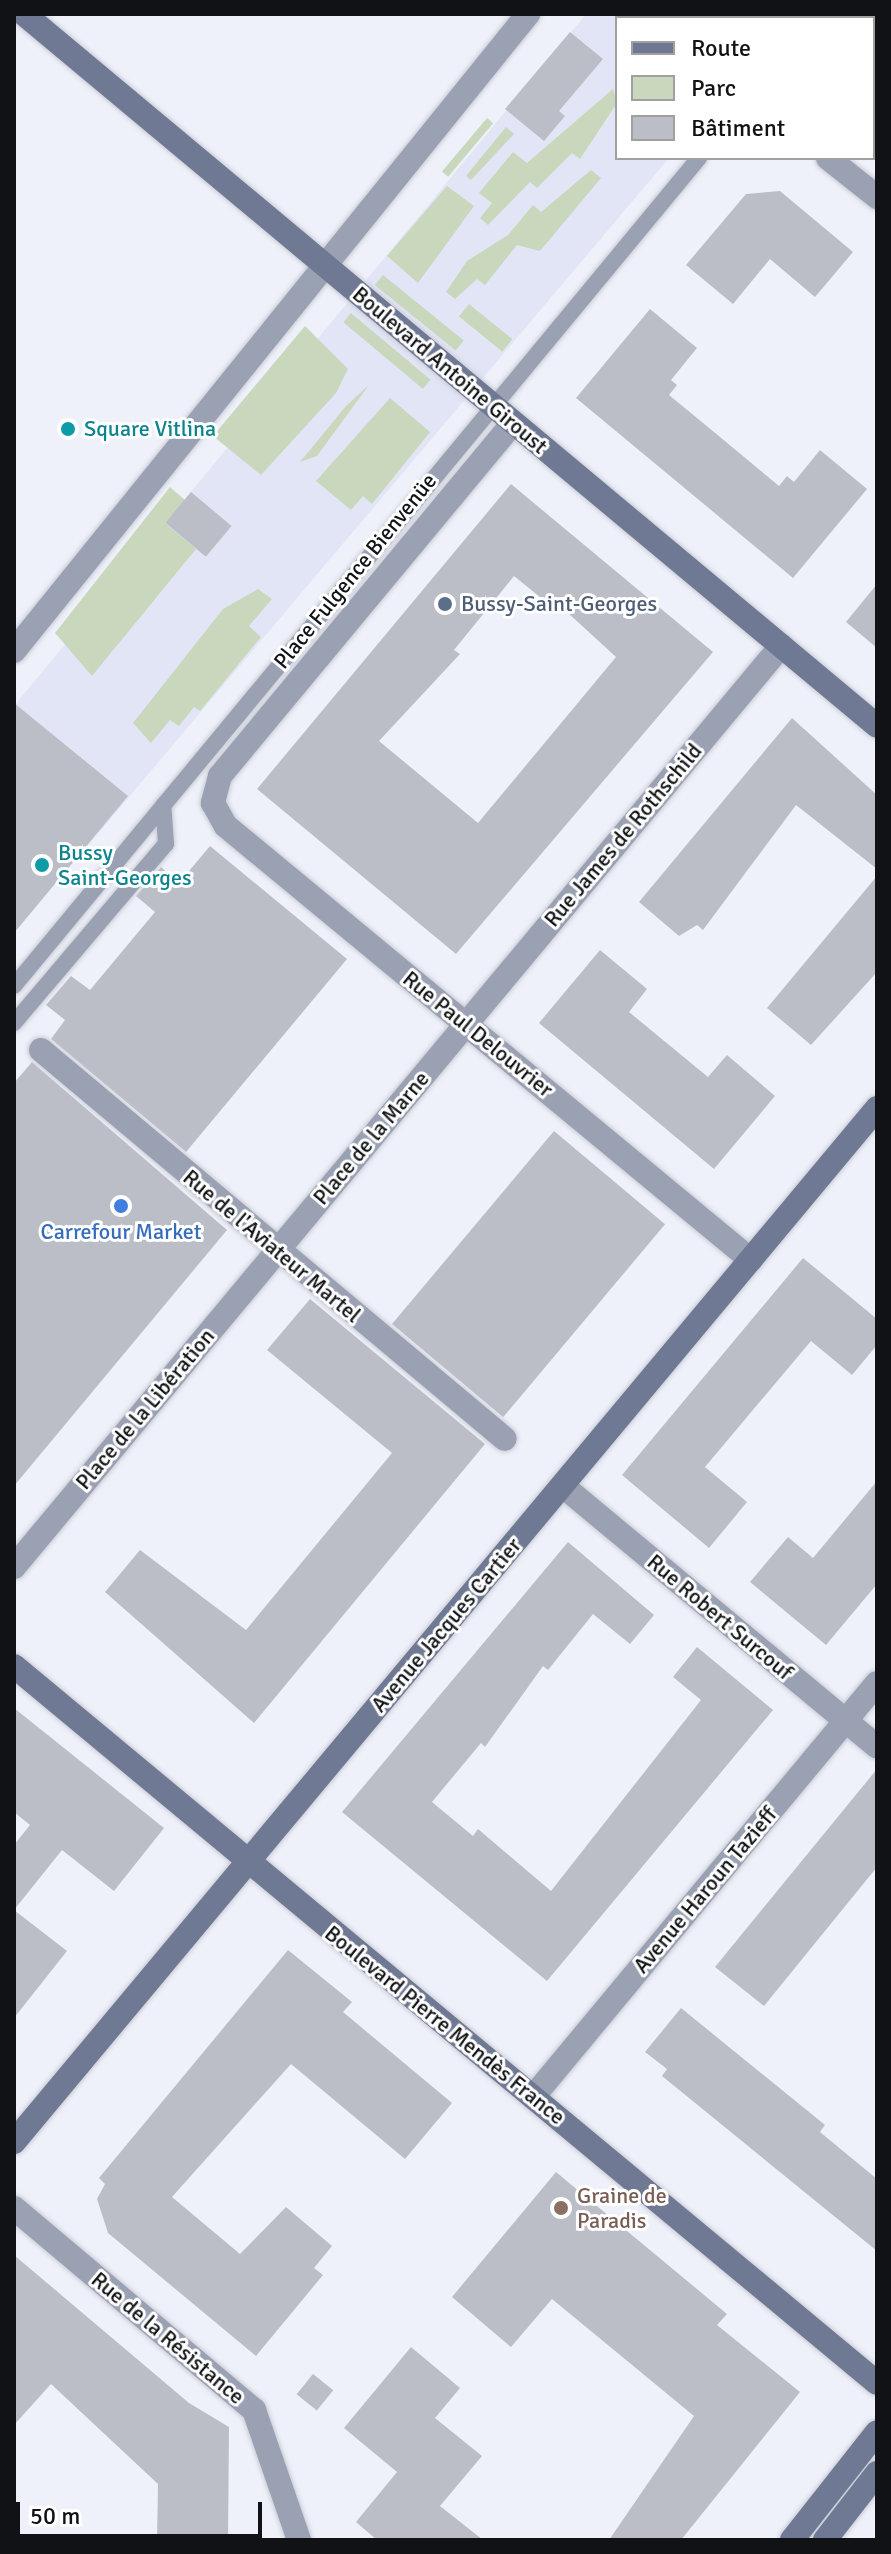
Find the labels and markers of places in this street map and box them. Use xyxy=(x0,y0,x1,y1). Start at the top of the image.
place label: Square Vitlina xyxy=(84,416,216,442)
marker: Square Vitlina xyxy=(59,420,77,438)
place label: Bussy-Saint-Georges xyxy=(461,591,657,617)
marker: Bussy-Saint-Georges xyxy=(436,595,454,613)
place label: Bussy Saint-Georges xyxy=(58,839,192,890)
marker: Bussy Saint-Georges xyxy=(33,856,51,874)
marker: Carrefour Market xyxy=(112,1197,130,1215)
place label: Carrefour Market xyxy=(41,1219,201,1245)
place label: Graine de Paradis xyxy=(577,2182,667,2234)
marker: Graine de Paradis xyxy=(552,2199,570,2217)

